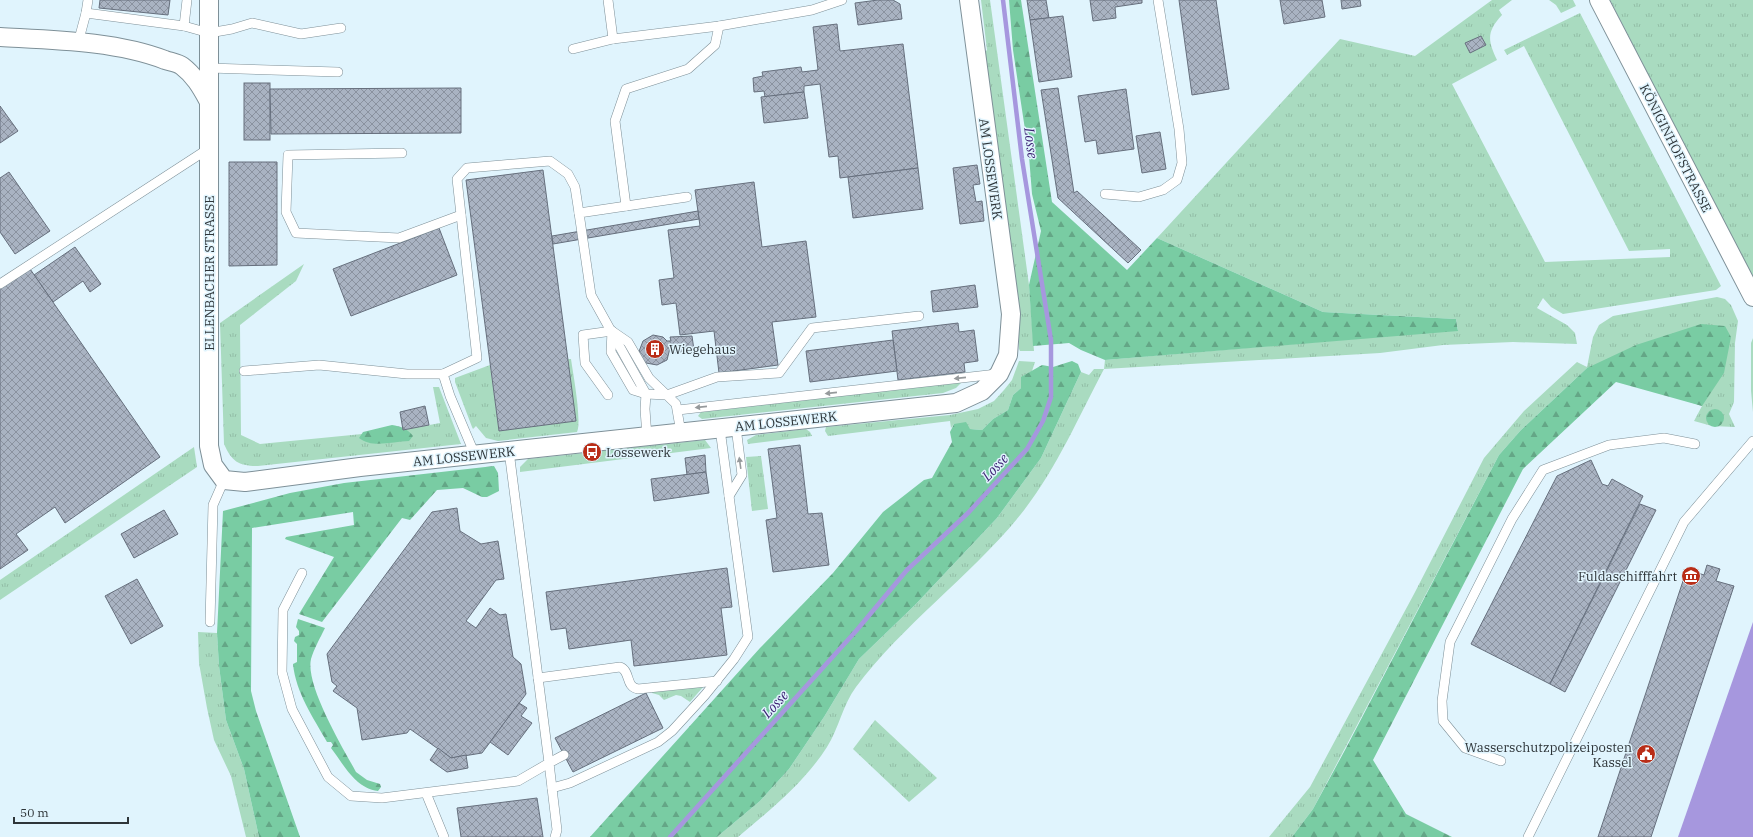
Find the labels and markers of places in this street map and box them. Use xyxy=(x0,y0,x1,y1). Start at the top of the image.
building icon: Wiegehaus xyxy=(644,338,666,360)
place label: Wiegehaus xyxy=(669,341,736,358)
bus stop icon: Lossewerk xyxy=(581,441,603,463)
place label: Lossewerk xyxy=(606,444,671,461)
museum icon: Fuldaschifffahrt xyxy=(1680,565,1702,587)
place label: Fuldaschifffahrt xyxy=(1578,568,1677,585)
place label: Wasserschutzpolizeiposten Kassel xyxy=(1465,739,1632,771)
public building icon: Wasserschutzpolizeiposten Kassel xyxy=(1635,743,1657,765)

